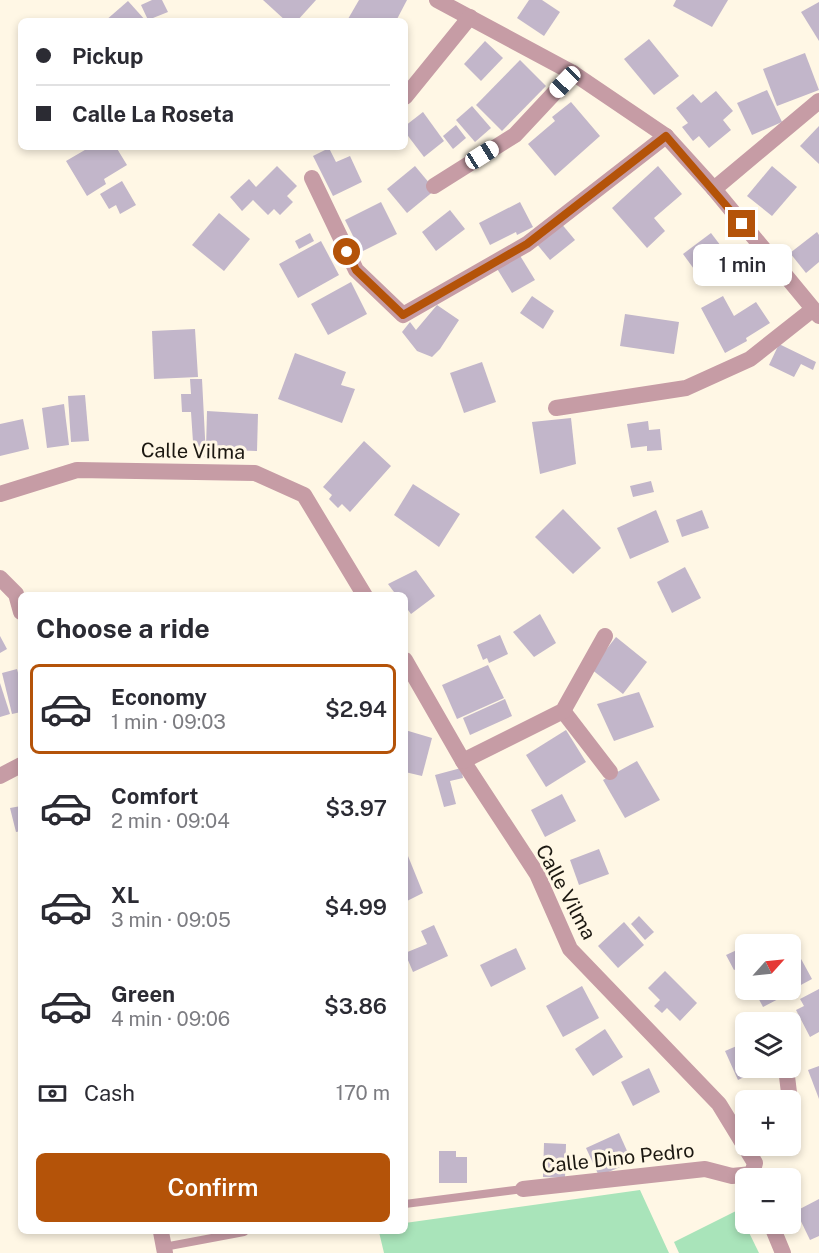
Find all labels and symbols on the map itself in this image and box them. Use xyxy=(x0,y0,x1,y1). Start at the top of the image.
car xyxy=(546,63,584,101)
car xyxy=(462,138,502,172)
route end xyxy=(728,210,755,237)
route start xyxy=(333,238,360,265)
callout: 1 min xyxy=(692,245,792,287)
street label: Calle Vilma xyxy=(141,438,245,464)
street label: Calle Vilma xyxy=(531,840,601,944)
north arrow xyxy=(735,934,801,1000)
street label: Calle Dino Pedro xyxy=(540,1138,696,1178)

